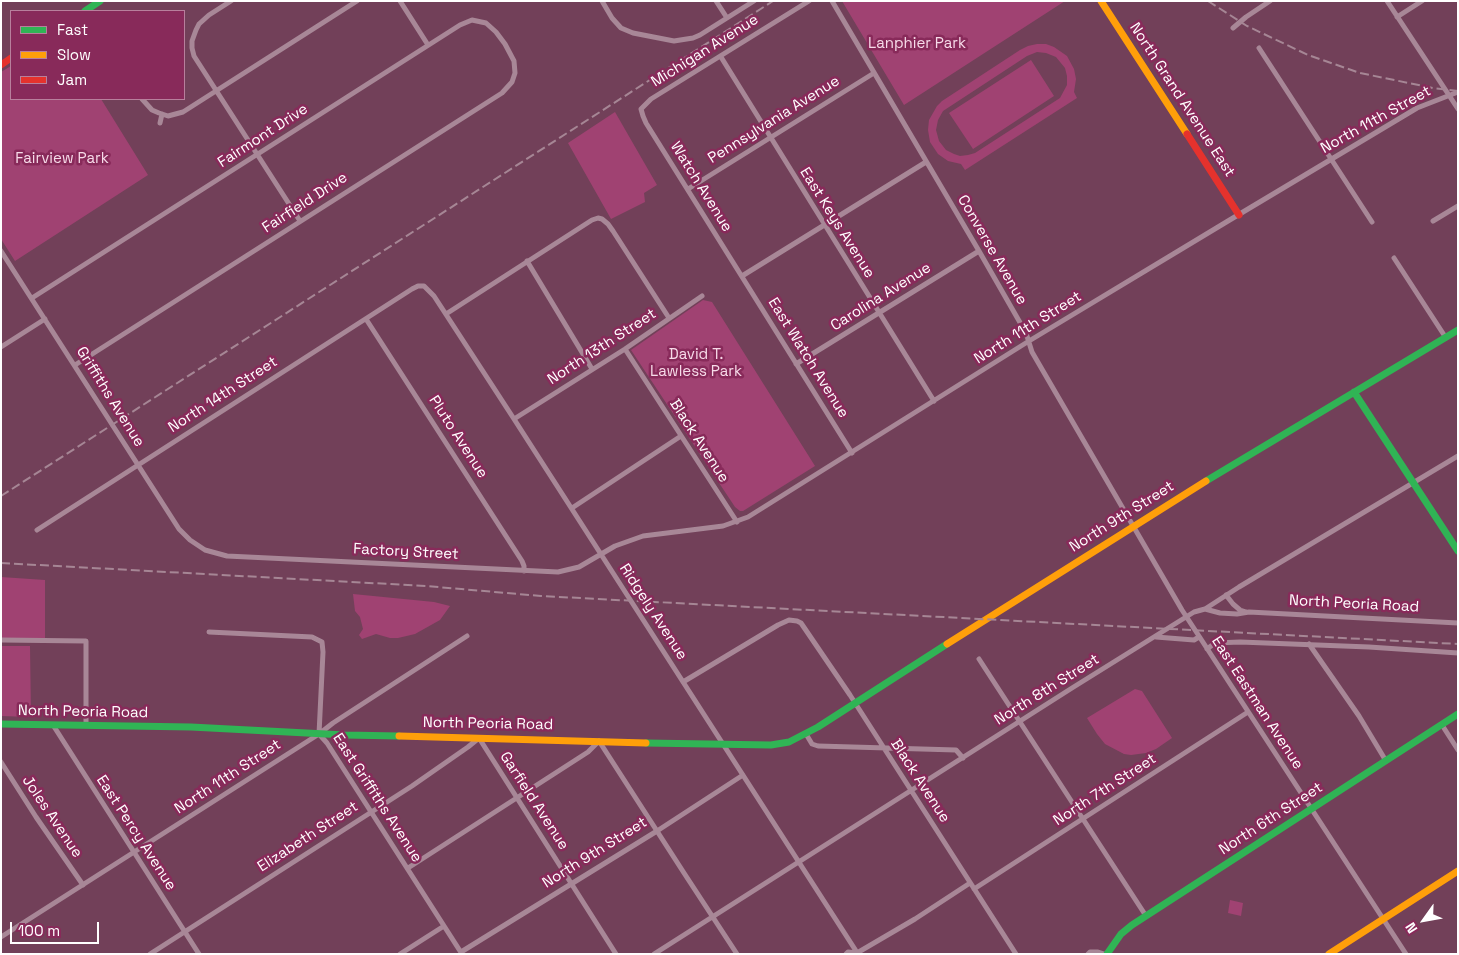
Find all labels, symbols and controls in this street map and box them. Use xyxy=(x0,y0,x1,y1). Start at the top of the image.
legend xyxy=(10,10,185,100)
street label: Michigan Avenue xyxy=(648,11,762,91)
text: Fast xyxy=(57,20,88,39)
street label: North Grand Avenue East xyxy=(1125,20,1239,180)
park label: Lanphier Park xyxy=(868,35,966,53)
text: Slow xyxy=(57,45,91,64)
text: Jam xyxy=(57,70,87,89)
street label: Pennsylvania Avenue xyxy=(705,72,843,168)
street label: North 11th Street xyxy=(1318,82,1434,158)
street label: Fairmont Drive xyxy=(215,100,311,172)
street label: Watch Avenue xyxy=(666,139,736,235)
park label: Fairview Park xyxy=(15,150,109,168)
street label: East Keys Avenue xyxy=(796,164,878,282)
street label: Fairfield Drive xyxy=(259,169,351,237)
street label: Converse Avenue xyxy=(953,192,1031,308)
street label: Carolina Avenue xyxy=(828,259,934,335)
street label: North 11th Street xyxy=(971,288,1085,368)
street label: East Watch Avenue xyxy=(764,295,852,421)
street label: North 13th Street xyxy=(544,305,660,389)
street label: Griffiths Avenue xyxy=(72,344,148,450)
park label: David T. Lawless Park xyxy=(650,346,742,381)
street label: North 14th Street xyxy=(165,353,281,437)
street label: Pluto Avenue xyxy=(425,392,491,482)
street label: Black Avenue xyxy=(665,396,733,486)
street label: North 9th Street xyxy=(1066,478,1178,556)
street label: Factory Street xyxy=(353,540,459,564)
street label: Ridgely Avenue xyxy=(615,561,691,663)
street label: North Peoria Road xyxy=(1288,592,1420,616)
street label: East Eastman Avenue xyxy=(1207,633,1307,773)
street label: North 8th Street xyxy=(991,651,1103,729)
street label: North Peoria Road xyxy=(18,702,148,722)
street label: North Peoria Road xyxy=(423,714,553,734)
street label: East Griffiths Avenue xyxy=(329,730,425,866)
street label: North 11th Street xyxy=(171,736,285,818)
street label: Black Avenue xyxy=(886,736,954,826)
street label: Garfield Avenue xyxy=(496,749,572,853)
street label: North 7th Street xyxy=(1050,750,1160,830)
street label: East Percy Avenue xyxy=(92,772,180,894)
street label: Joles Avenue xyxy=(18,773,86,861)
street label: North 6th Street xyxy=(1216,779,1326,859)
street label: Elizabeth Street xyxy=(254,798,362,876)
street label: North 9th Street xyxy=(539,814,651,892)
north arrow xyxy=(1399,895,1449,945)
scale bar xyxy=(12,912,101,944)
text: N xyxy=(1401,919,1421,937)
text: 100 m xyxy=(18,921,60,940)

